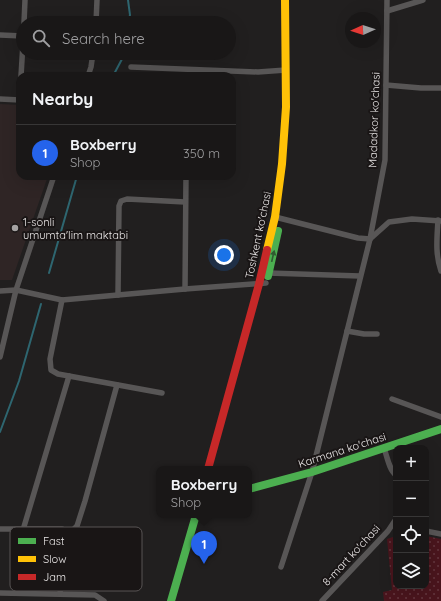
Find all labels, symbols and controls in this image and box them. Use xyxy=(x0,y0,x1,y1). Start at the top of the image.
north arrow xyxy=(345,12,381,48)
search box xyxy=(16,16,236,60)
icon: search xyxy=(30,27,52,49)
text: Search here xyxy=(62,29,145,48)
street label: Madadkor ko'chasi xyxy=(365,72,383,168)
text: Nearby xyxy=(32,88,93,109)
text: Boxberry xyxy=(70,135,137,154)
text: 1 xyxy=(42,145,48,161)
text: 350 m xyxy=(183,145,220,161)
text: Shop xyxy=(70,154,100,170)
street label: Toshkent ko'chasi xyxy=(242,190,274,280)
place label: 1-sonli umumta'lim maktabi xyxy=(23,215,128,242)
marker: 1-sonli umumta'lim maktabi xyxy=(10,223,20,233)
your location xyxy=(214,245,234,265)
one-way arrow xyxy=(270,249,276,262)
street label: Karmana ko'chasi xyxy=(296,429,388,471)
map controls xyxy=(393,445,429,589)
button: + xyxy=(393,445,429,481)
popup xyxy=(156,466,252,518)
text: Boxberry xyxy=(171,475,237,494)
button: − xyxy=(393,481,429,517)
text: Shop xyxy=(171,494,201,510)
button: locate xyxy=(393,517,429,553)
street label: 8-mart ko'chasi xyxy=(319,522,383,588)
legend xyxy=(10,527,142,591)
pin: 1 xyxy=(191,531,217,564)
text: Fast xyxy=(43,534,65,548)
text: Slow xyxy=(43,552,67,566)
button: layers xyxy=(393,553,429,589)
text: Jam xyxy=(43,570,66,584)

